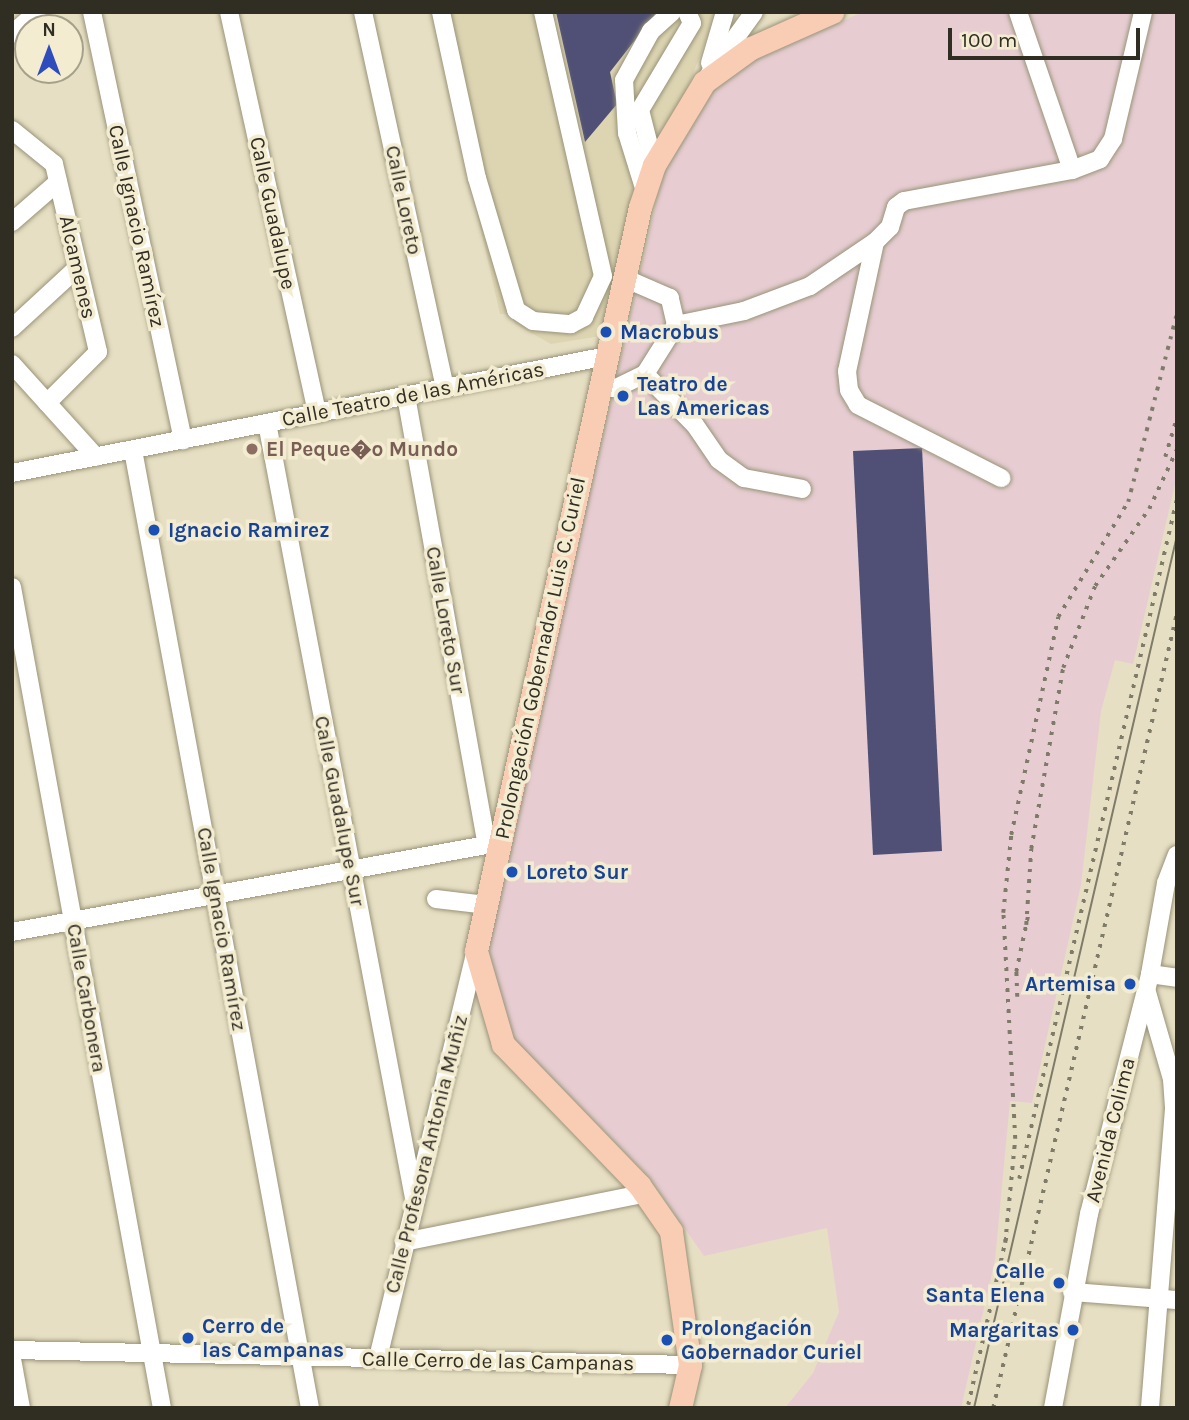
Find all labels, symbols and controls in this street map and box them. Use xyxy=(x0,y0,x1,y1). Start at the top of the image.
north arrow xyxy=(14,14,84,84)
scale bar xyxy=(951,14,1144,58)
text: N xyxy=(42,19,56,41)
text: 100 m xyxy=(961,28,1018,52)
street label: Calle Ignacio Ramírez xyxy=(103,123,171,329)
street label: Calle Guadalupe xyxy=(245,134,301,292)
street label: Calle Loreto xyxy=(380,143,428,257)
street label: Alcamenes xyxy=(54,213,102,321)
place label: Macrobus xyxy=(620,319,719,345)
marker: Macrobus xyxy=(598,324,614,340)
street label: Calle Teatro de las Américas xyxy=(280,356,546,432)
place label: Teatro de Las Americas xyxy=(637,371,770,421)
marker: Teatro de Las Americas xyxy=(615,388,631,404)
place label: El Peque�o Mundo xyxy=(266,436,458,462)
marker: El Peque�o Mundo xyxy=(244,441,260,457)
street label: Prolongación Gobernador Luis C. Curiel xyxy=(489,475,591,841)
place label: Ignacio Ramirez xyxy=(168,517,330,543)
marker: Ignacio Ramirez xyxy=(146,522,162,538)
street label: Calle Loreto Sur xyxy=(421,544,471,696)
street label: Calle Guadalupe Sur xyxy=(309,714,371,908)
street label: Calle Ignacio Ramírez xyxy=(192,825,252,1033)
place label: Loreto Sur xyxy=(526,859,628,885)
marker: Loreto Sur xyxy=(504,864,520,880)
street label: Calle Carbonera xyxy=(62,922,112,1074)
place label: Artemisa xyxy=(1025,971,1116,997)
marker: Artemisa xyxy=(1122,976,1138,992)
street label: Calle Profesora Antonia Muñiz xyxy=(379,1012,473,1296)
street label: Avenida Colima xyxy=(1080,1055,1140,1205)
place label: Calle Santa Elena xyxy=(925,1258,1045,1308)
marker: Calle Santa Elena xyxy=(1051,1275,1067,1291)
place label: Cerro de las Campanas xyxy=(202,1313,344,1363)
place label: Prolongación Gobernador Curiel xyxy=(681,1315,862,1365)
place label: Margaritas xyxy=(949,1317,1059,1343)
marker: Margaritas xyxy=(1065,1322,1081,1338)
marker: Cerro de las Campanas xyxy=(180,1330,196,1346)
marker: Prolongación Gobernador Curiel xyxy=(659,1332,675,1348)
street label: Calle Cerro de las Campanas xyxy=(362,1346,634,1376)

